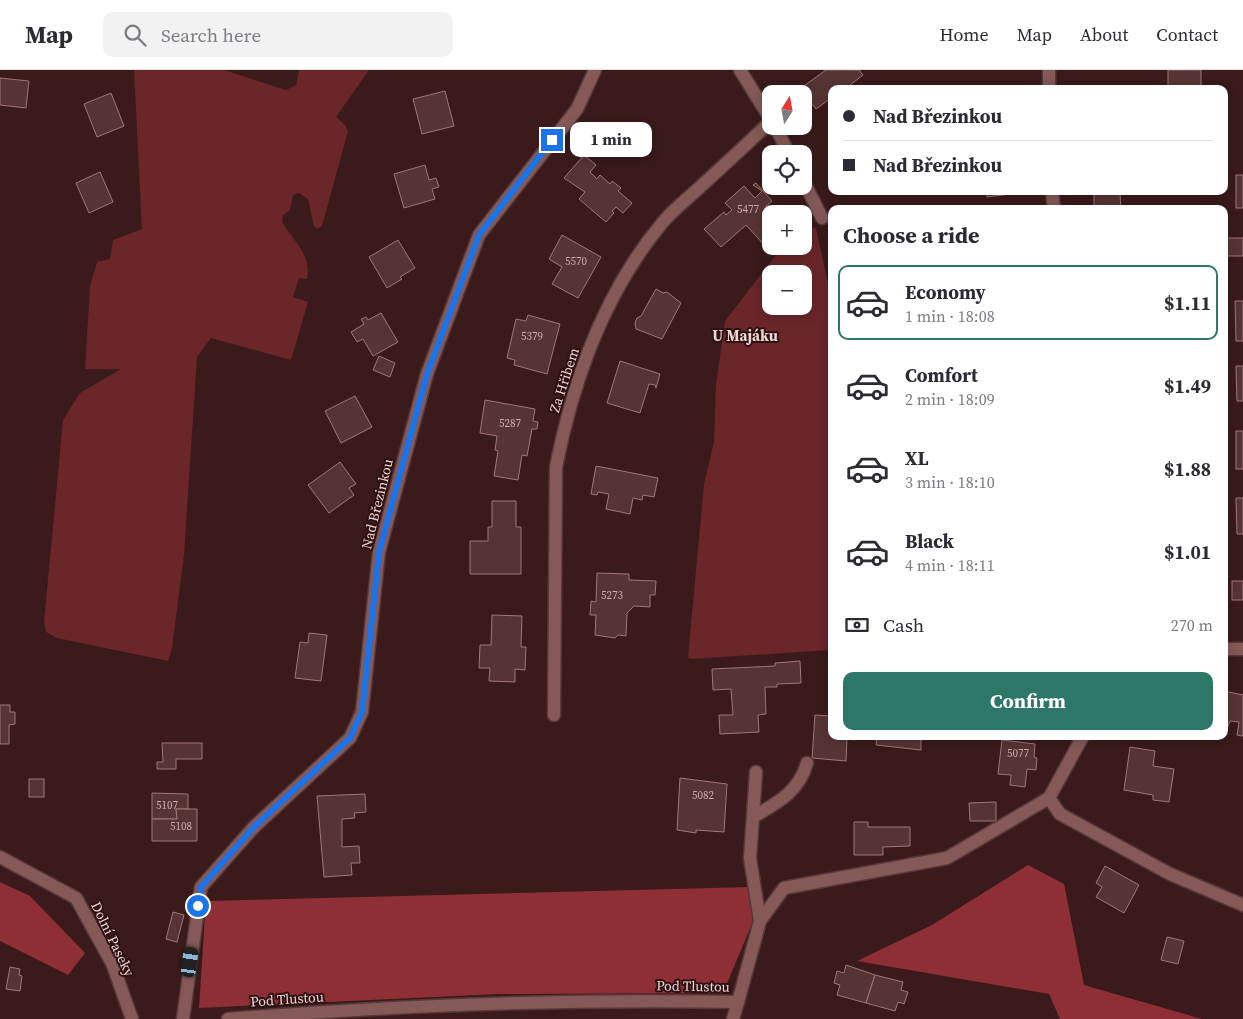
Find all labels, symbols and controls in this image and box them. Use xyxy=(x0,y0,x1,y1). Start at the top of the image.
search box xyxy=(103,12,453,57)
text: Map xyxy=(25,18,73,51)
icon: search xyxy=(121,21,149,49)
text: Search here xyxy=(161,22,261,48)
text: Home xyxy=(940,22,989,47)
text: Map xyxy=(1017,22,1052,47)
text: About xyxy=(1080,22,1128,47)
text: Contact xyxy=(1156,22,1218,47)
north arrow xyxy=(762,85,812,135)
map controls xyxy=(762,85,812,315)
text: Nad Březinkou xyxy=(873,103,1002,129)
callout: 1 min xyxy=(570,122,652,158)
text: 1 min xyxy=(590,128,632,150)
route end xyxy=(541,129,563,151)
button: locate xyxy=(762,145,812,195)
text: Nad Březinkou xyxy=(873,152,1002,178)
house number: 5477 xyxy=(737,202,759,217)
button: + xyxy=(762,205,812,255)
text: Choose a ride xyxy=(843,220,980,250)
house number: 5570 xyxy=(565,254,587,269)
button: − xyxy=(762,265,812,315)
text: Economy xyxy=(905,279,986,305)
icon: car xyxy=(845,280,890,325)
text: $1.11 xyxy=(1164,290,1211,316)
text: 1 min · 18:08 xyxy=(905,305,995,327)
district label: U Majáku xyxy=(712,325,778,346)
house number: 5379 xyxy=(521,329,543,344)
street label: Za Hřibem xyxy=(544,345,584,415)
text: Comfort xyxy=(905,362,978,388)
icon: car xyxy=(845,363,890,408)
text: $1.49 xyxy=(1164,373,1211,399)
text: 2 min · 18:09 xyxy=(905,388,995,410)
house number: 5287 xyxy=(499,416,521,431)
text: XL xyxy=(905,445,928,471)
icon: car xyxy=(845,446,890,491)
text: $1.88 xyxy=(1164,456,1211,482)
street label: Nad Březinkou xyxy=(356,457,398,551)
text: 3 min · 18:10 xyxy=(905,471,995,493)
text: Black xyxy=(905,528,954,554)
icon: car xyxy=(845,529,890,574)
text: $1.01 xyxy=(1164,539,1211,565)
text: 4 min · 18:11 xyxy=(905,554,995,576)
house number: 5273 xyxy=(601,588,623,603)
icon: cash xyxy=(843,611,871,639)
text: Cash xyxy=(883,612,924,638)
text: 270 m xyxy=(1171,614,1213,636)
button: Confirm xyxy=(843,672,1213,730)
house number: 5077 xyxy=(1007,746,1029,761)
house number: 5082 xyxy=(692,788,714,803)
house number: 5107 xyxy=(156,798,178,813)
house number: 5108 xyxy=(170,819,192,834)
route start xyxy=(187,895,209,917)
street label: Dolní Paseky xyxy=(86,898,140,980)
car xyxy=(180,946,199,978)
street label: Pod Tlustou xyxy=(656,975,730,997)
street label: Pod Tlustou xyxy=(250,986,324,1012)

